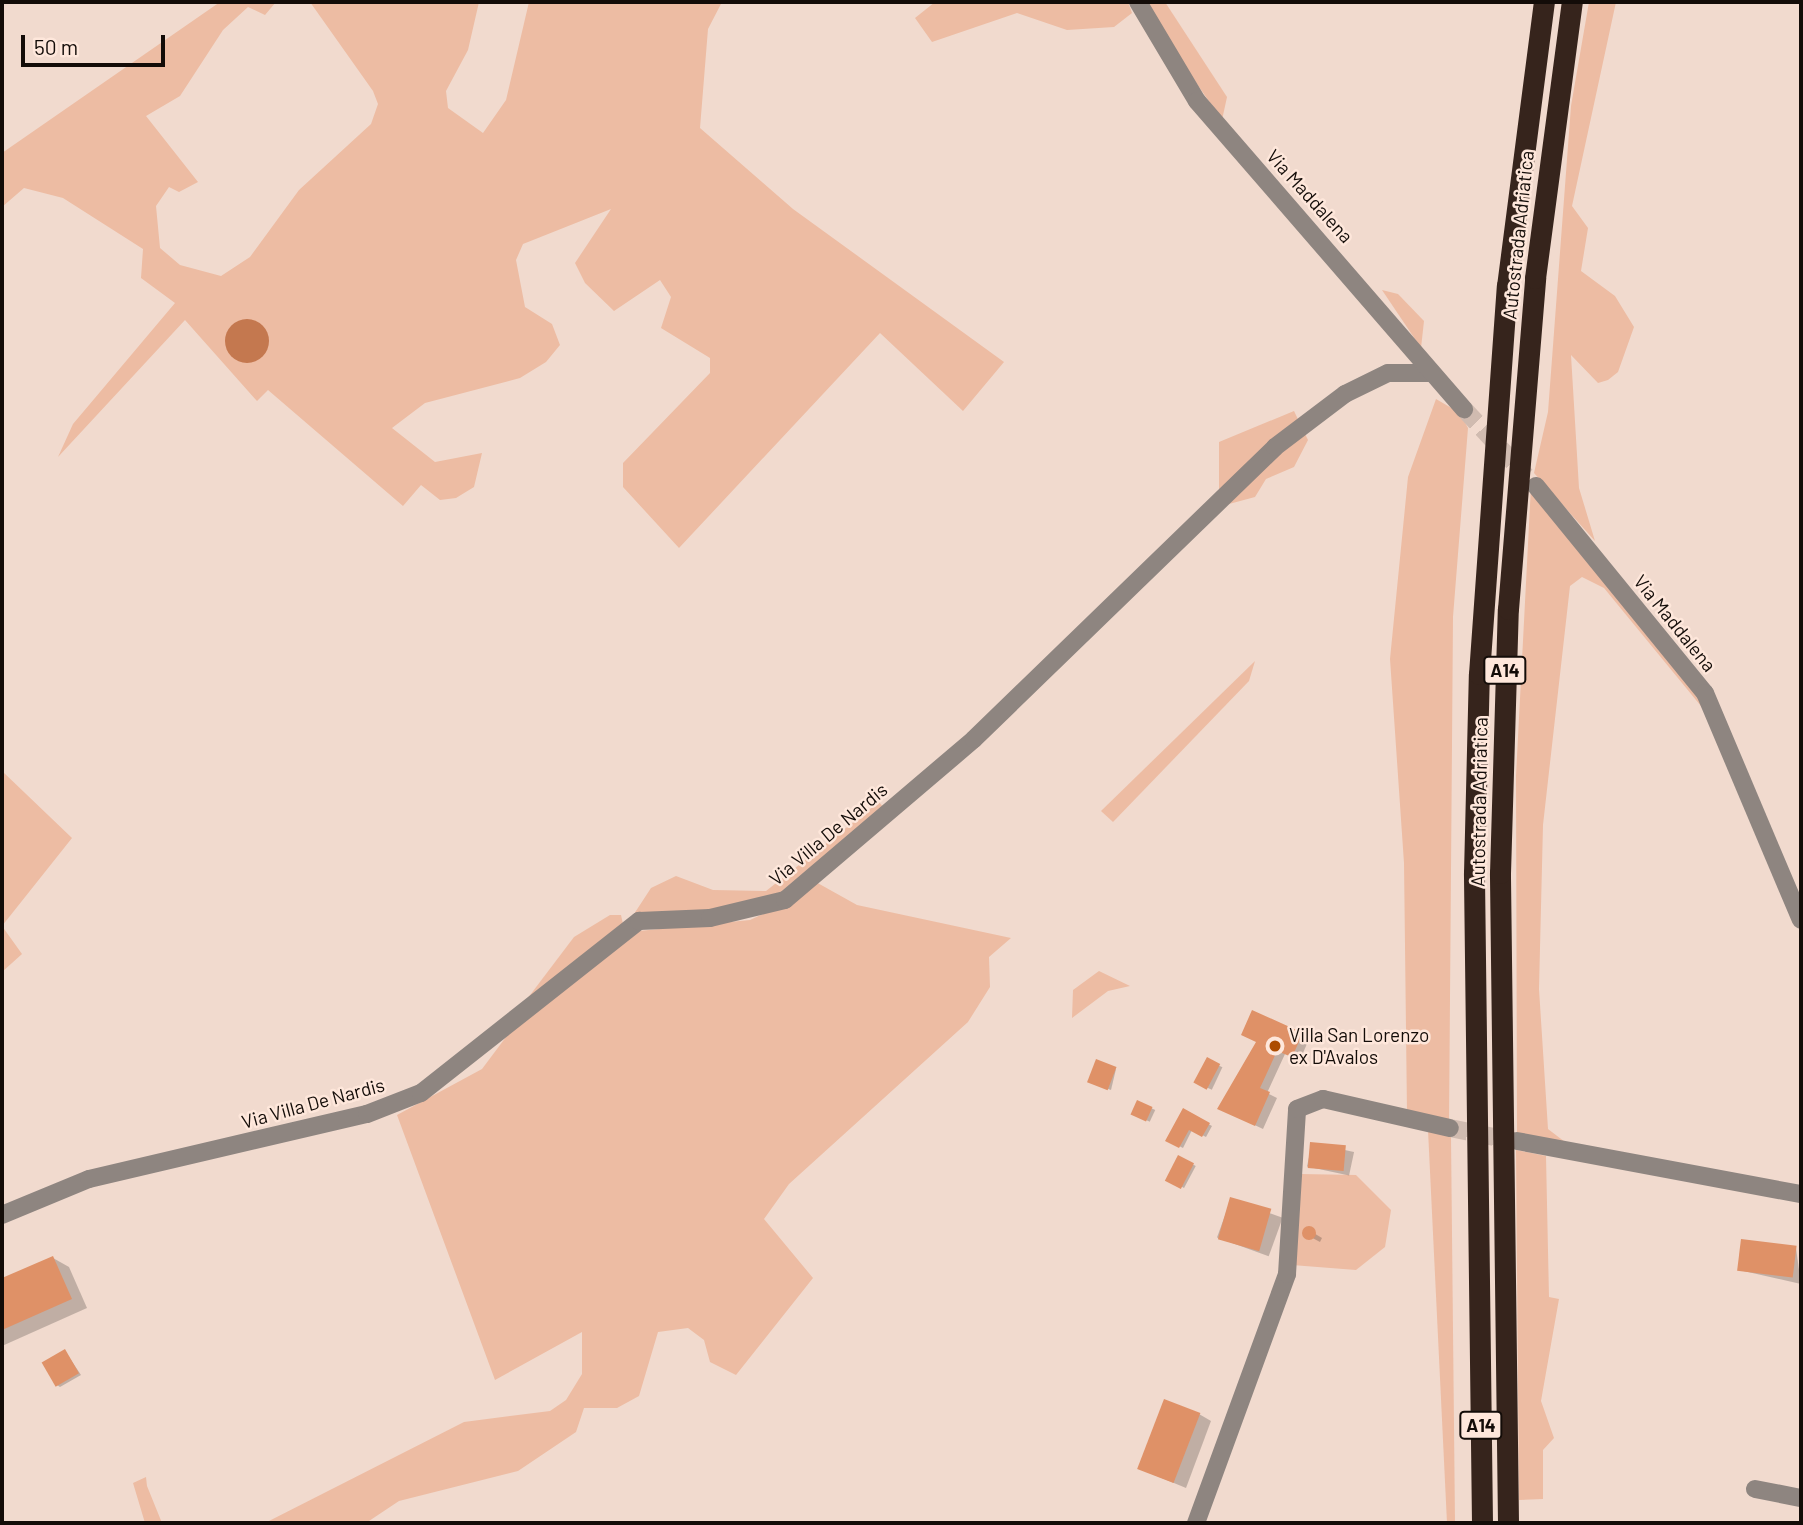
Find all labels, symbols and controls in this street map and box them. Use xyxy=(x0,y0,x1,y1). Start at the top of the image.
scale bar xyxy=(24,21,168,65)
text: 50 m xyxy=(34,34,78,59)
street label: Via Maddalena xyxy=(1262,145,1358,247)
street label: Autostrada Adriatica xyxy=(1498,149,1538,321)
street label: Via Maddalena xyxy=(1629,570,1721,676)
road number: A14 xyxy=(1482,656,1528,684)
street label: Autostrada Adriatica xyxy=(1466,717,1492,887)
street label: Via Villa De Nardis xyxy=(764,778,892,890)
place label: Villa San Lorenzo ex D'Avalos xyxy=(1289,1024,1429,1068)
marker: Villa San Lorenzo ex D'Avalos xyxy=(1267,1038,1283,1054)
street label: Via Villa De Nardis xyxy=(239,1073,387,1133)
road number: A14 xyxy=(1458,1410,1504,1440)

